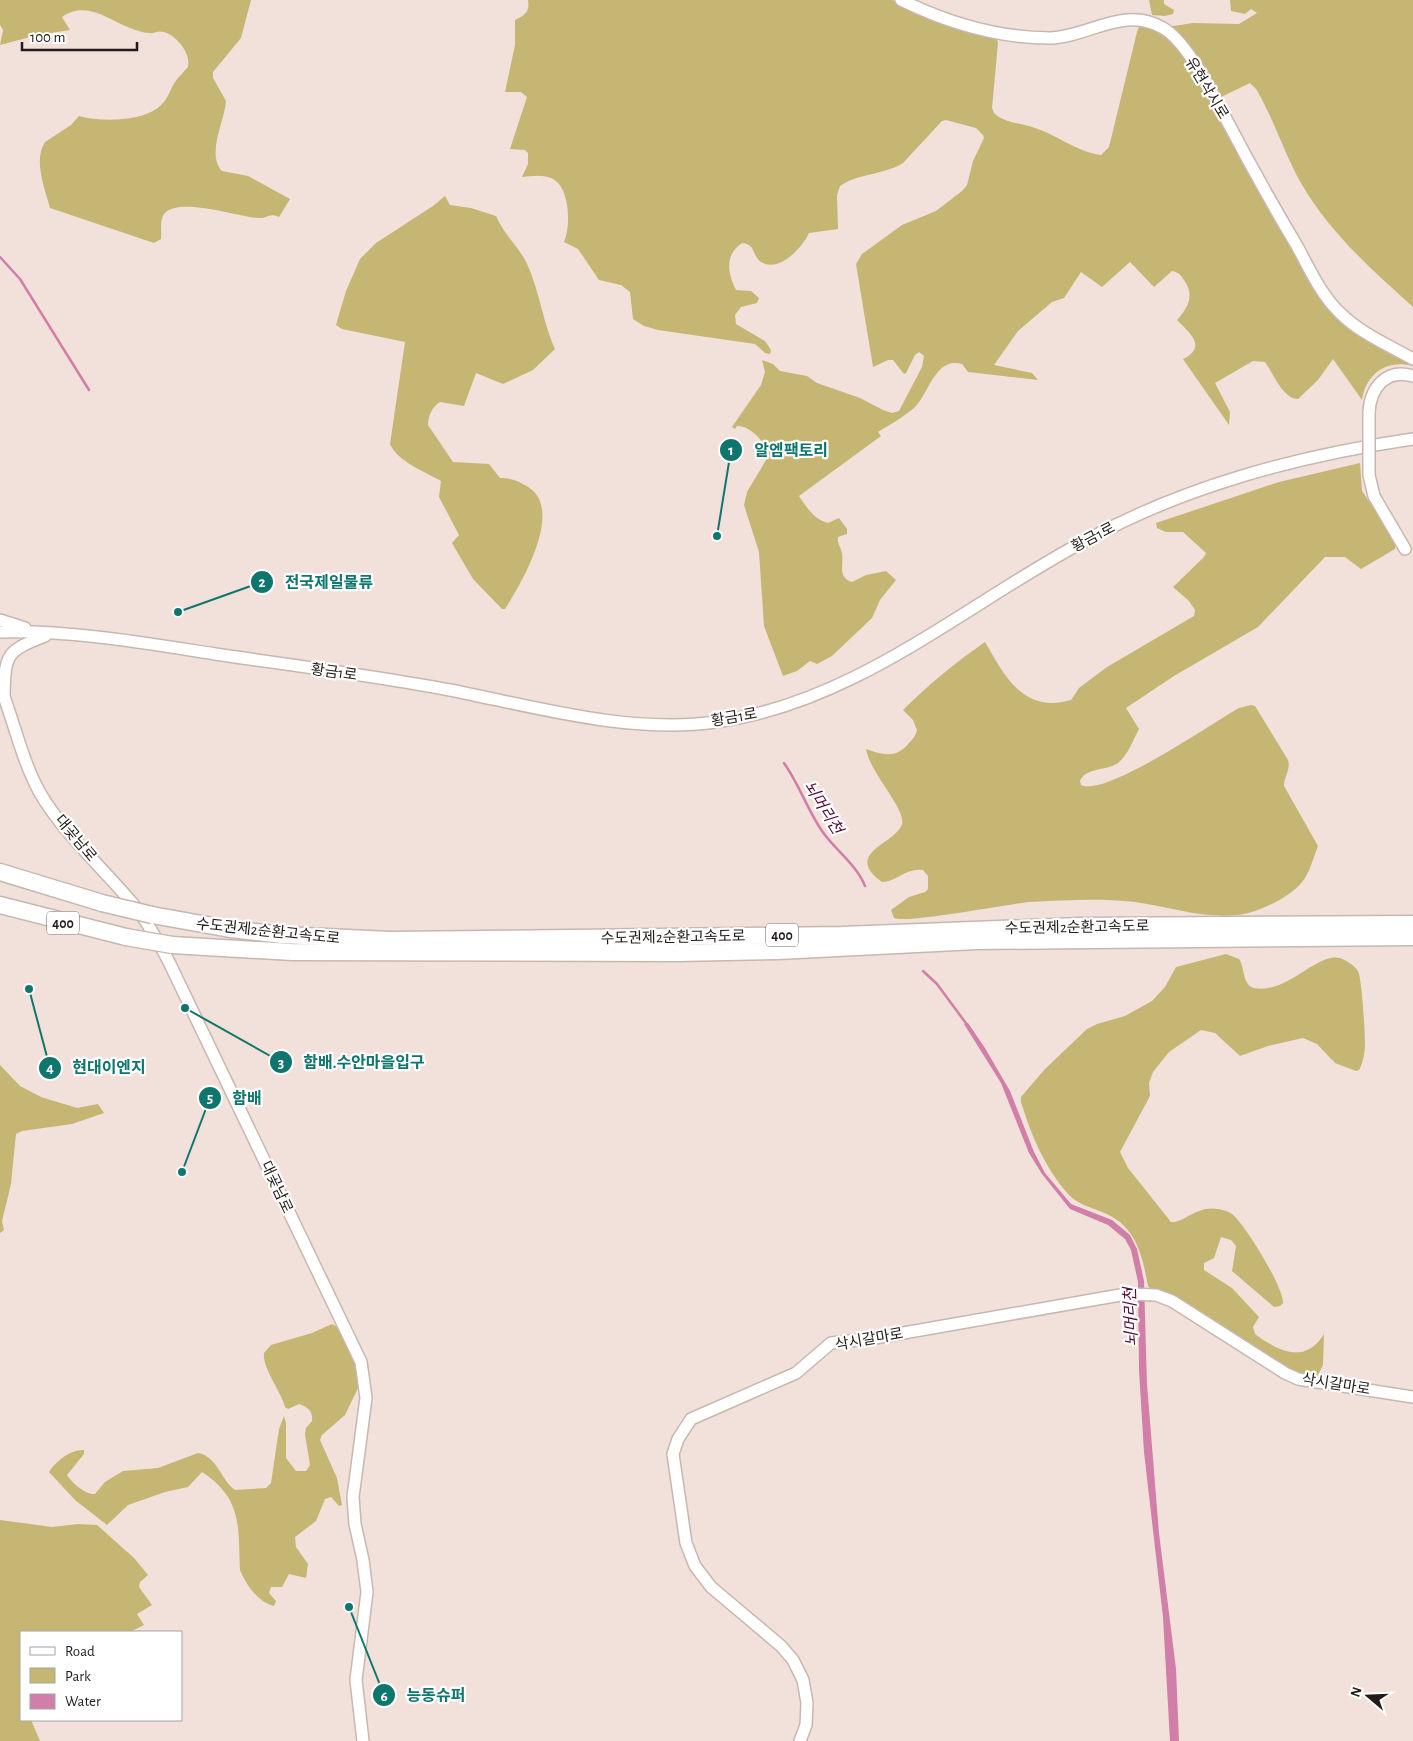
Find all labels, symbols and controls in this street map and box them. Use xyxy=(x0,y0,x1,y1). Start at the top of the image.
scale bar xyxy=(22,20,138,52)
text: 100 m xyxy=(30,30,65,45)
street label: 유현삭시로 xyxy=(1182,54,1232,122)
callout: 알엠팩토리 xyxy=(719,435,837,466)
text: 알엠팩토리 xyxy=(754,442,828,459)
text: 1 xyxy=(728,443,734,458)
street label: 황금1로 xyxy=(1069,519,1117,555)
callout: 전국제일물류 xyxy=(250,566,383,597)
text: 전국제일물류 xyxy=(285,574,373,591)
text: 2 xyxy=(258,575,266,590)
street label: 황금1로 xyxy=(310,661,358,683)
street label: 황금1로 xyxy=(710,705,758,729)
water label: 뇌머리천 xyxy=(801,778,848,839)
street label: 대곶남로 xyxy=(52,812,100,864)
road number: 400 xyxy=(47,911,79,934)
street label: 수도권제2순환고속도로 xyxy=(195,914,341,947)
street label: 수도권제2순환고속도로 xyxy=(1004,917,1150,936)
road number: 400 xyxy=(766,924,798,946)
street label: 수도권제2순환고속도로 xyxy=(600,927,746,946)
callout: 함배.수안마을입구 xyxy=(269,1047,435,1078)
callout: 현대이엔지 xyxy=(38,1052,156,1083)
text: 함배.수안마을입구 xyxy=(303,1053,425,1071)
text: 3 xyxy=(278,1056,284,1071)
text: 현대이엔지 xyxy=(72,1058,146,1076)
text: 4 xyxy=(46,1061,54,1076)
callout: 함배 xyxy=(197,1083,272,1114)
text: 함배 xyxy=(232,1089,262,1107)
text: 5 xyxy=(207,1091,213,1106)
street label: 대곶남로 xyxy=(258,1159,296,1215)
water label: 뇌머리천 xyxy=(1121,1285,1140,1347)
street label: 삭시갈마로 xyxy=(834,1325,904,1353)
street label: 삭시갈마로 xyxy=(1301,1371,1371,1397)
legend xyxy=(20,1631,182,1721)
text: Road xyxy=(65,1644,95,1659)
text: Park xyxy=(65,1669,91,1684)
north arrow xyxy=(1343,1671,1393,1721)
callout: 능동슈퍼 xyxy=(371,1680,475,1711)
text: N xyxy=(1348,1685,1365,1699)
text: 능동슈퍼 xyxy=(407,1687,465,1704)
text: 6 xyxy=(380,1689,388,1704)
text: Water xyxy=(65,1694,101,1709)

